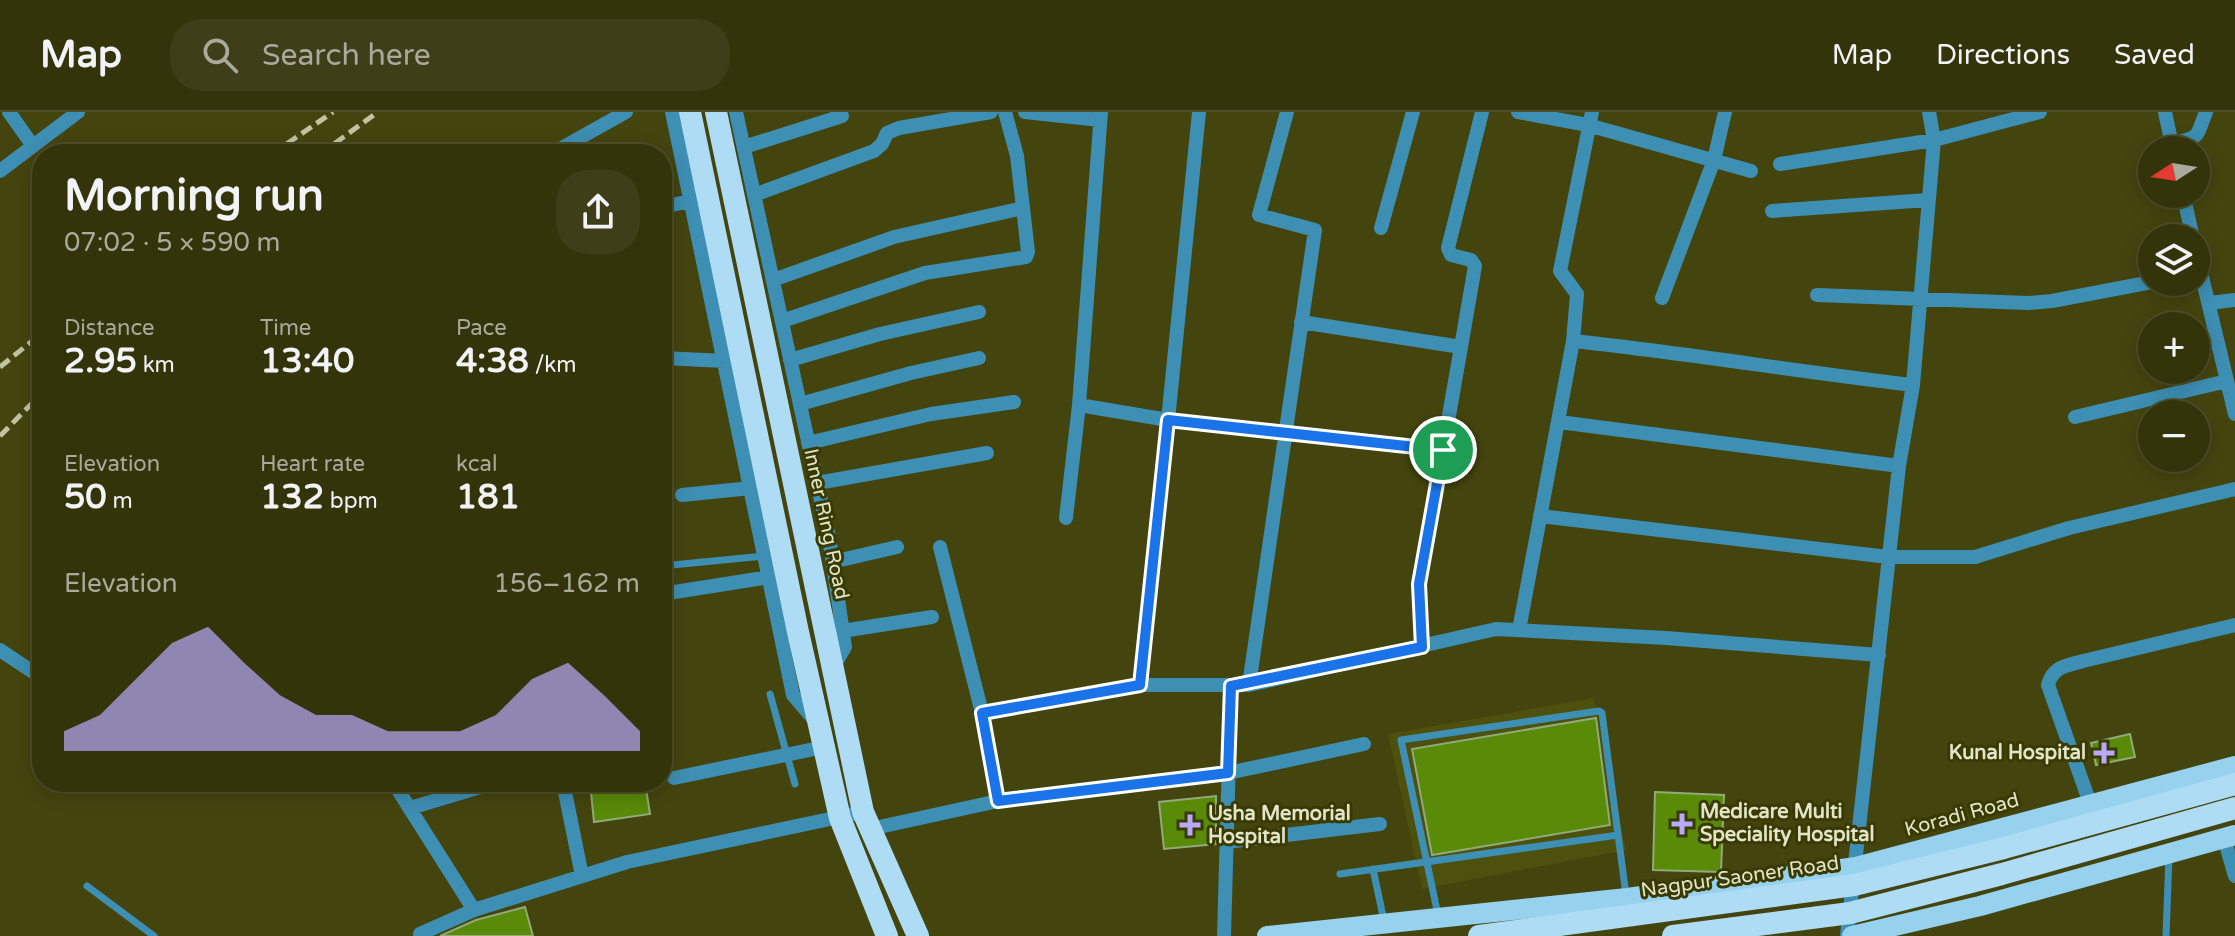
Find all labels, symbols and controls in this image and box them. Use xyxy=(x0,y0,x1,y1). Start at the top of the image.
search box xyxy=(170,19,730,91)
text: Map xyxy=(40,32,122,78)
icon: search xyxy=(198,33,242,77)
text: Search here xyxy=(262,37,431,74)
text: Map xyxy=(1832,38,1892,72)
text: Directions xyxy=(1936,38,2070,72)
text: Saved xyxy=(2114,38,2195,72)
north arrow xyxy=(2138,136,2210,208)
map controls xyxy=(2138,136,2210,472)
text: Morning run xyxy=(64,170,324,223)
button: share xyxy=(556,170,640,254)
button: layers xyxy=(2138,224,2210,296)
text: 07:02 · 5 × 590 m xyxy=(64,227,280,258)
button: + xyxy=(2138,312,2210,384)
text: Distance xyxy=(64,315,155,341)
text: Time xyxy=(260,315,311,341)
text: Pace xyxy=(456,315,507,341)
text: 2.95 xyxy=(64,341,137,382)
text: 13:40 xyxy=(260,341,354,382)
text: 4:38 xyxy=(456,341,529,382)
text: km xyxy=(137,352,175,378)
text: /km xyxy=(529,352,577,378)
button: − xyxy=(2138,400,2210,472)
pin xyxy=(1409,416,1477,484)
icon: arrive xyxy=(1421,428,1465,472)
street label: Inner Ring Road xyxy=(798,446,854,602)
text: Elevation xyxy=(64,451,160,477)
text: Heart rate xyxy=(260,451,365,477)
text: kcal xyxy=(456,451,497,477)
text: 50 xyxy=(64,477,107,518)
text: 132 xyxy=(260,477,324,518)
text: 181 xyxy=(456,477,520,518)
text: m xyxy=(107,488,133,514)
text: bpm xyxy=(324,488,378,514)
text: Elevation xyxy=(64,568,178,599)
text: 156–162 m xyxy=(494,568,640,599)
place label: Kunal Hospital xyxy=(1949,741,2086,765)
marker: Kunal Hospital xyxy=(2093,742,2115,764)
street label: Koradi Road xyxy=(1902,788,2022,842)
place label: Medicare Multi Speciality Hospital xyxy=(1700,800,1874,847)
place label: Usha Memorial Hospital xyxy=(1208,802,1351,849)
marker: Medicare Multi Speciality Hospital xyxy=(1671,813,1693,835)
marker: Usha Memorial Hospital xyxy=(1179,814,1201,836)
street label: Nagpur Saoner Road xyxy=(1639,851,1841,903)

